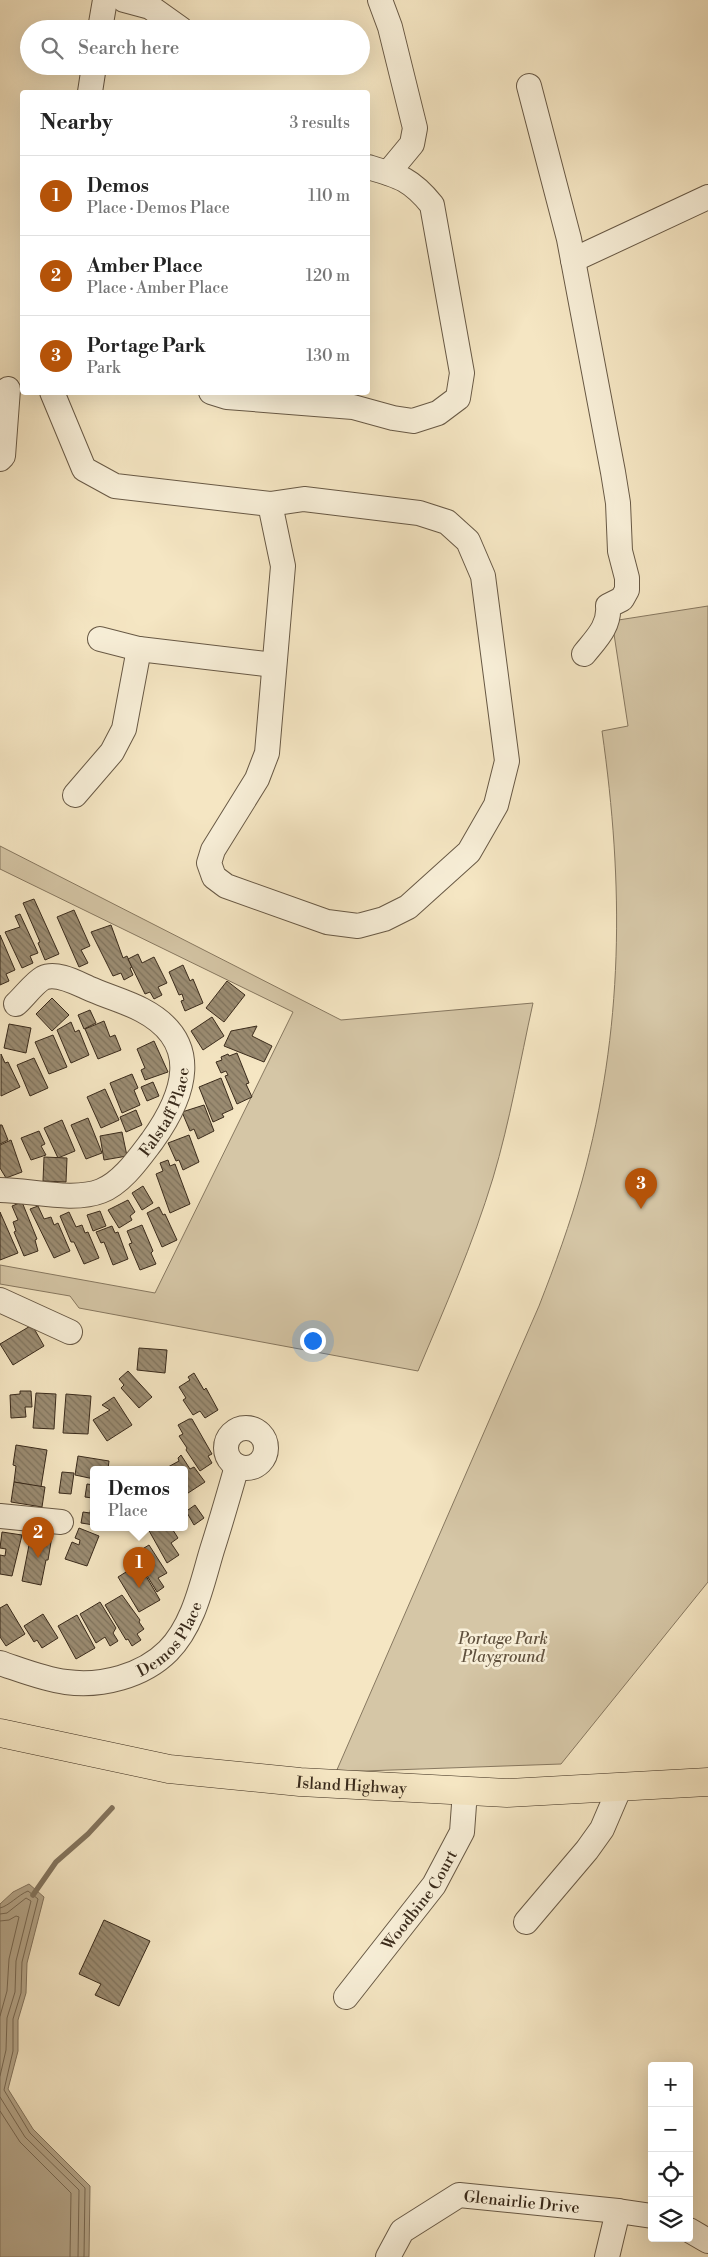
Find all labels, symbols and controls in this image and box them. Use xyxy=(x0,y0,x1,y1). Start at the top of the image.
search box xyxy=(20,20,370,75)
icon: search xyxy=(38,34,66,62)
text: Search here xyxy=(78,36,179,60)
text: Nearby xyxy=(40,110,113,136)
text: 3 results xyxy=(289,113,350,133)
text: Demos xyxy=(87,174,149,198)
text: 1 xyxy=(52,186,60,206)
text: 110 m xyxy=(308,186,350,206)
text: Place · Demos Place xyxy=(87,198,230,218)
text: Amber Place xyxy=(87,254,203,278)
text: 2 xyxy=(51,266,61,286)
text: 120 m xyxy=(306,266,350,286)
text: Place · Amber Place xyxy=(87,278,229,298)
text: Portage Park xyxy=(87,334,206,358)
text: 3 xyxy=(51,346,61,366)
text: 130 m xyxy=(306,346,350,366)
text: Park xyxy=(87,358,120,378)
street label: Falstaff Place xyxy=(135,1067,193,1161)
pin: 3 xyxy=(625,1168,657,1209)
your location xyxy=(300,1328,326,1354)
popup xyxy=(90,1466,188,1531)
text: Demos xyxy=(108,1477,170,1501)
text: Place xyxy=(108,1501,148,1521)
pin: 2 xyxy=(22,1517,54,1558)
pin: 1 xyxy=(123,1547,155,1588)
street label: Demos Place xyxy=(134,1599,207,1681)
park label: Portage Park Playground xyxy=(457,1629,548,1667)
street label: Island Highway xyxy=(295,1773,407,1799)
street label: Woodbine Court xyxy=(377,1846,462,1955)
map controls xyxy=(648,2062,693,2242)
button: + xyxy=(648,2062,693,2107)
button: − xyxy=(648,2107,693,2152)
button: locate xyxy=(648,2152,693,2197)
street label: Glenairlie Drive xyxy=(463,2187,581,2218)
button: layers xyxy=(648,2197,693,2242)

